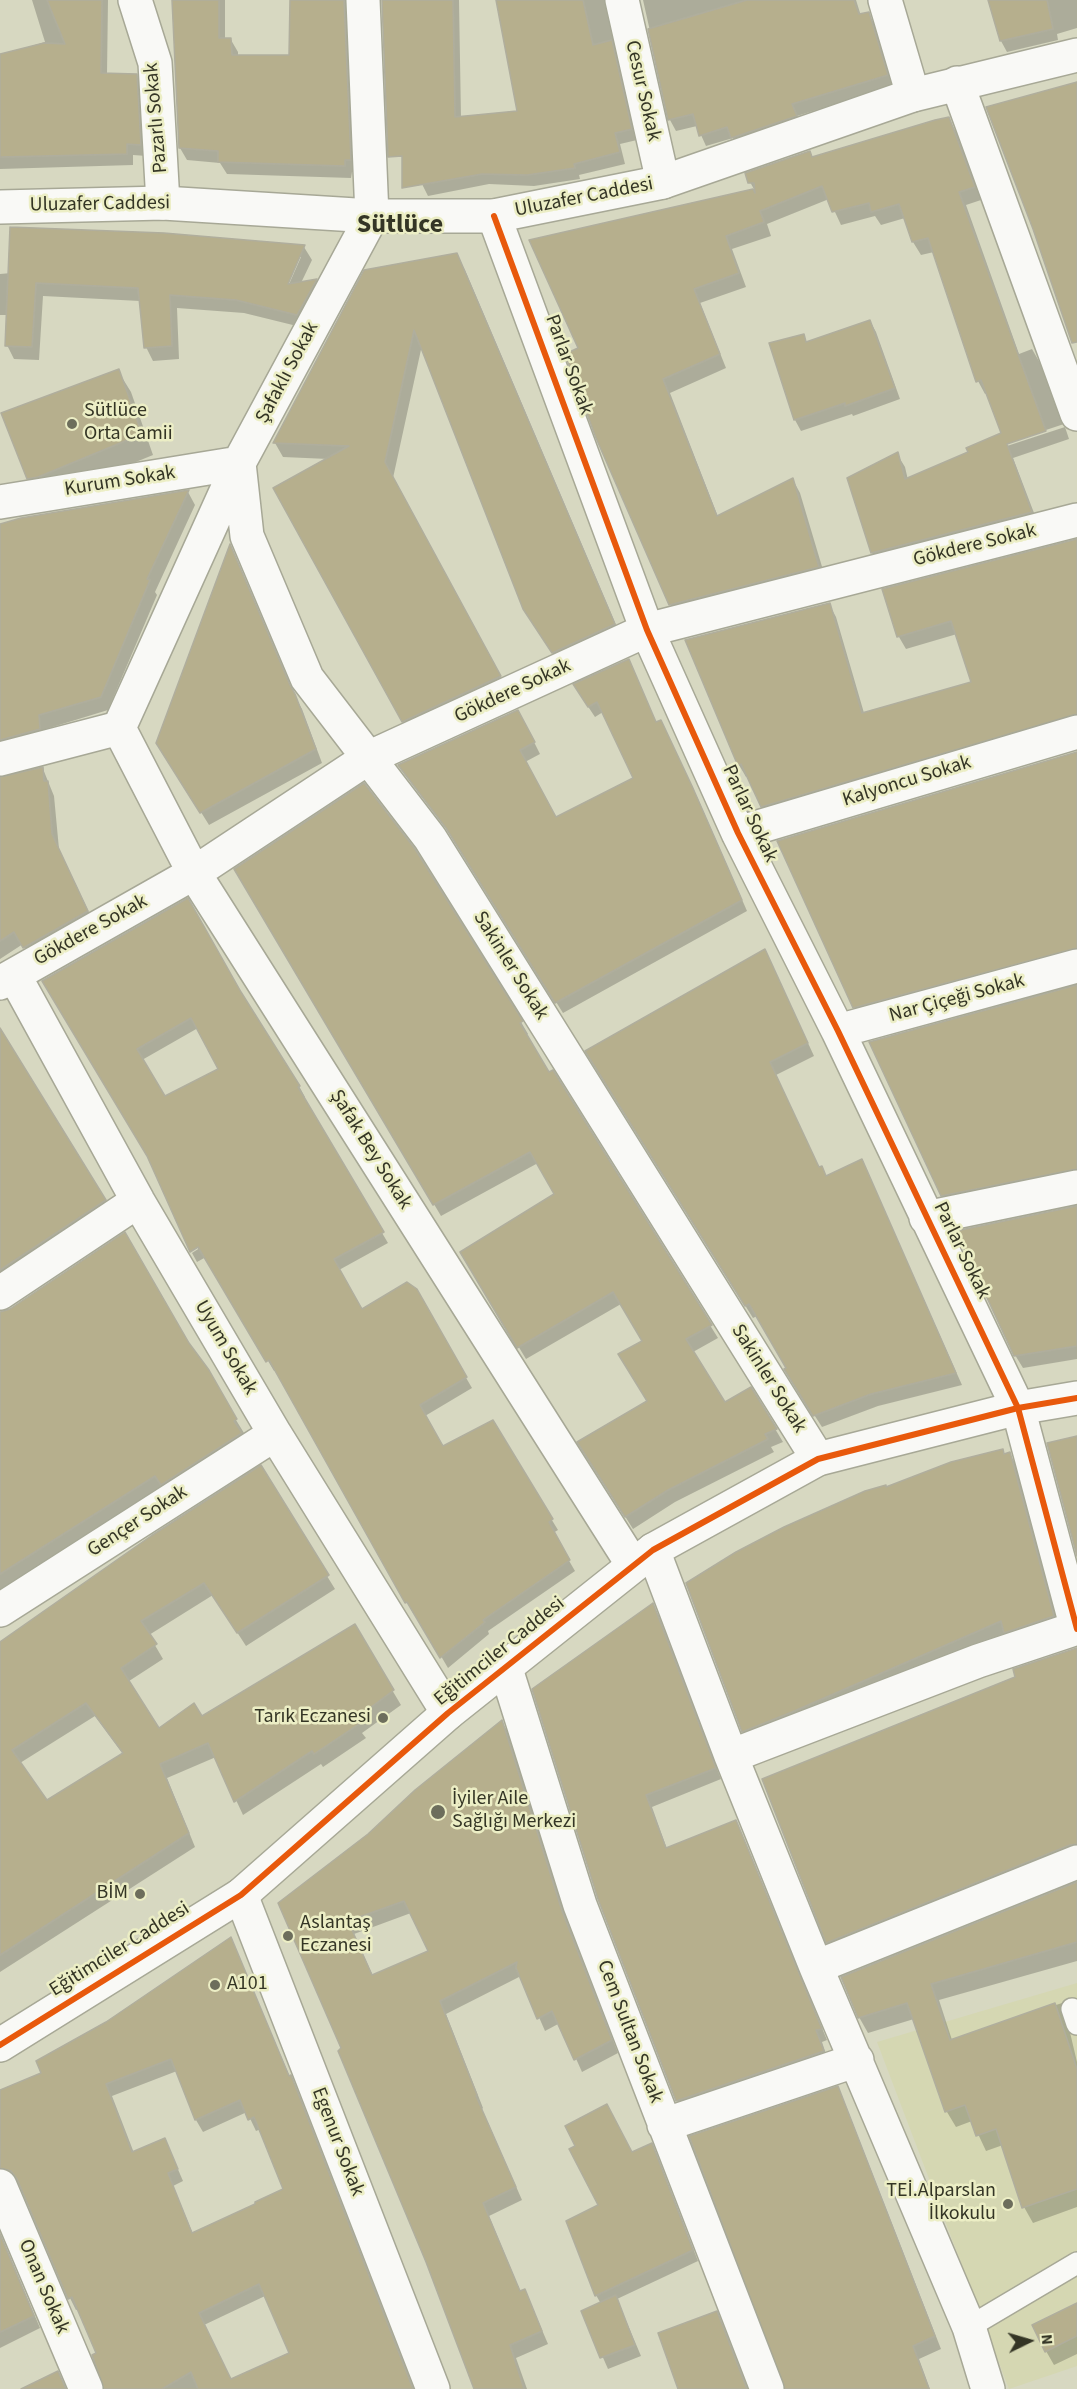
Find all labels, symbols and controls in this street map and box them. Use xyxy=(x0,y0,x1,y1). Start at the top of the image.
street label: Cesur Sokak xyxy=(619,38,665,144)
street label: Pazarlı Sokak xyxy=(140,62,174,174)
street label: Uluzafer Caddesi xyxy=(513,173,655,223)
street label: Uluzafer Caddesi xyxy=(30,192,170,218)
district label: Sütlüce xyxy=(357,210,443,242)
street label: Parlar Sokak xyxy=(539,312,597,418)
street label: Şafaklı Sokak xyxy=(251,318,325,428)
place label: Sütlüce Orta Camii xyxy=(84,400,173,447)
marker: Sütlüce Orta Camii xyxy=(65,417,79,431)
street label: Kurum Sokak xyxy=(63,461,177,503)
street label: Gökdere Sokak xyxy=(911,519,1039,573)
street label: Gökdere Sokak xyxy=(451,655,575,729)
street label: Kalyoncu Sokak xyxy=(840,751,974,813)
street label: Parlar Sokak xyxy=(716,761,782,867)
street label: Gökdere Sokak xyxy=(30,890,152,972)
street label: Sakinler Sokak xyxy=(467,907,553,1025)
street label: Nar Çiçeği Sokak xyxy=(887,969,1027,1029)
street label: Şafak Bey Sokak xyxy=(324,1086,416,1214)
street label: Parlar Sokak xyxy=(927,1199,995,1303)
street label: Uyum Sokak xyxy=(188,1297,262,1399)
street label: Sakinler Sokak xyxy=(725,1320,811,1438)
street label: Gençer Sokak xyxy=(84,1481,192,1563)
street label: Eğitimciler Caddesi xyxy=(430,1592,570,1712)
place label: Tarık Eczanesi xyxy=(254,1706,371,1730)
marker: Tarık Eczanesi xyxy=(376,1711,390,1725)
place label: İyiler Aile Sağlığı Merkezi xyxy=(452,1788,576,1835)
marker: İyiler Aile Sağlığı Merkezi xyxy=(429,1803,447,1821)
place label: BİM xyxy=(96,1882,128,1906)
marker: BİM xyxy=(133,1887,147,1901)
street label: Eğitimciler Caddesi xyxy=(45,1897,195,2003)
place label: Aslantaş Eczanesi xyxy=(300,1912,372,1959)
marker: Aslantaş Eczanesi xyxy=(281,1929,295,1943)
street label: Cem Sultan Sokak xyxy=(591,1957,667,2107)
place label: A101 xyxy=(227,1973,268,1997)
marker: A101 xyxy=(208,1978,222,1992)
street label: Egenur Sokak xyxy=(305,2084,369,2200)
place label: TEİ.Alparslan İlkokulu xyxy=(886,2180,996,2227)
marker: TEİ.Alparslan İlkokulu xyxy=(1001,2197,1015,2211)
street label: Onan Sokak xyxy=(12,2236,74,2338)
north arrow xyxy=(999,2311,1059,2371)
text: N xyxy=(1036,2333,1058,2346)

